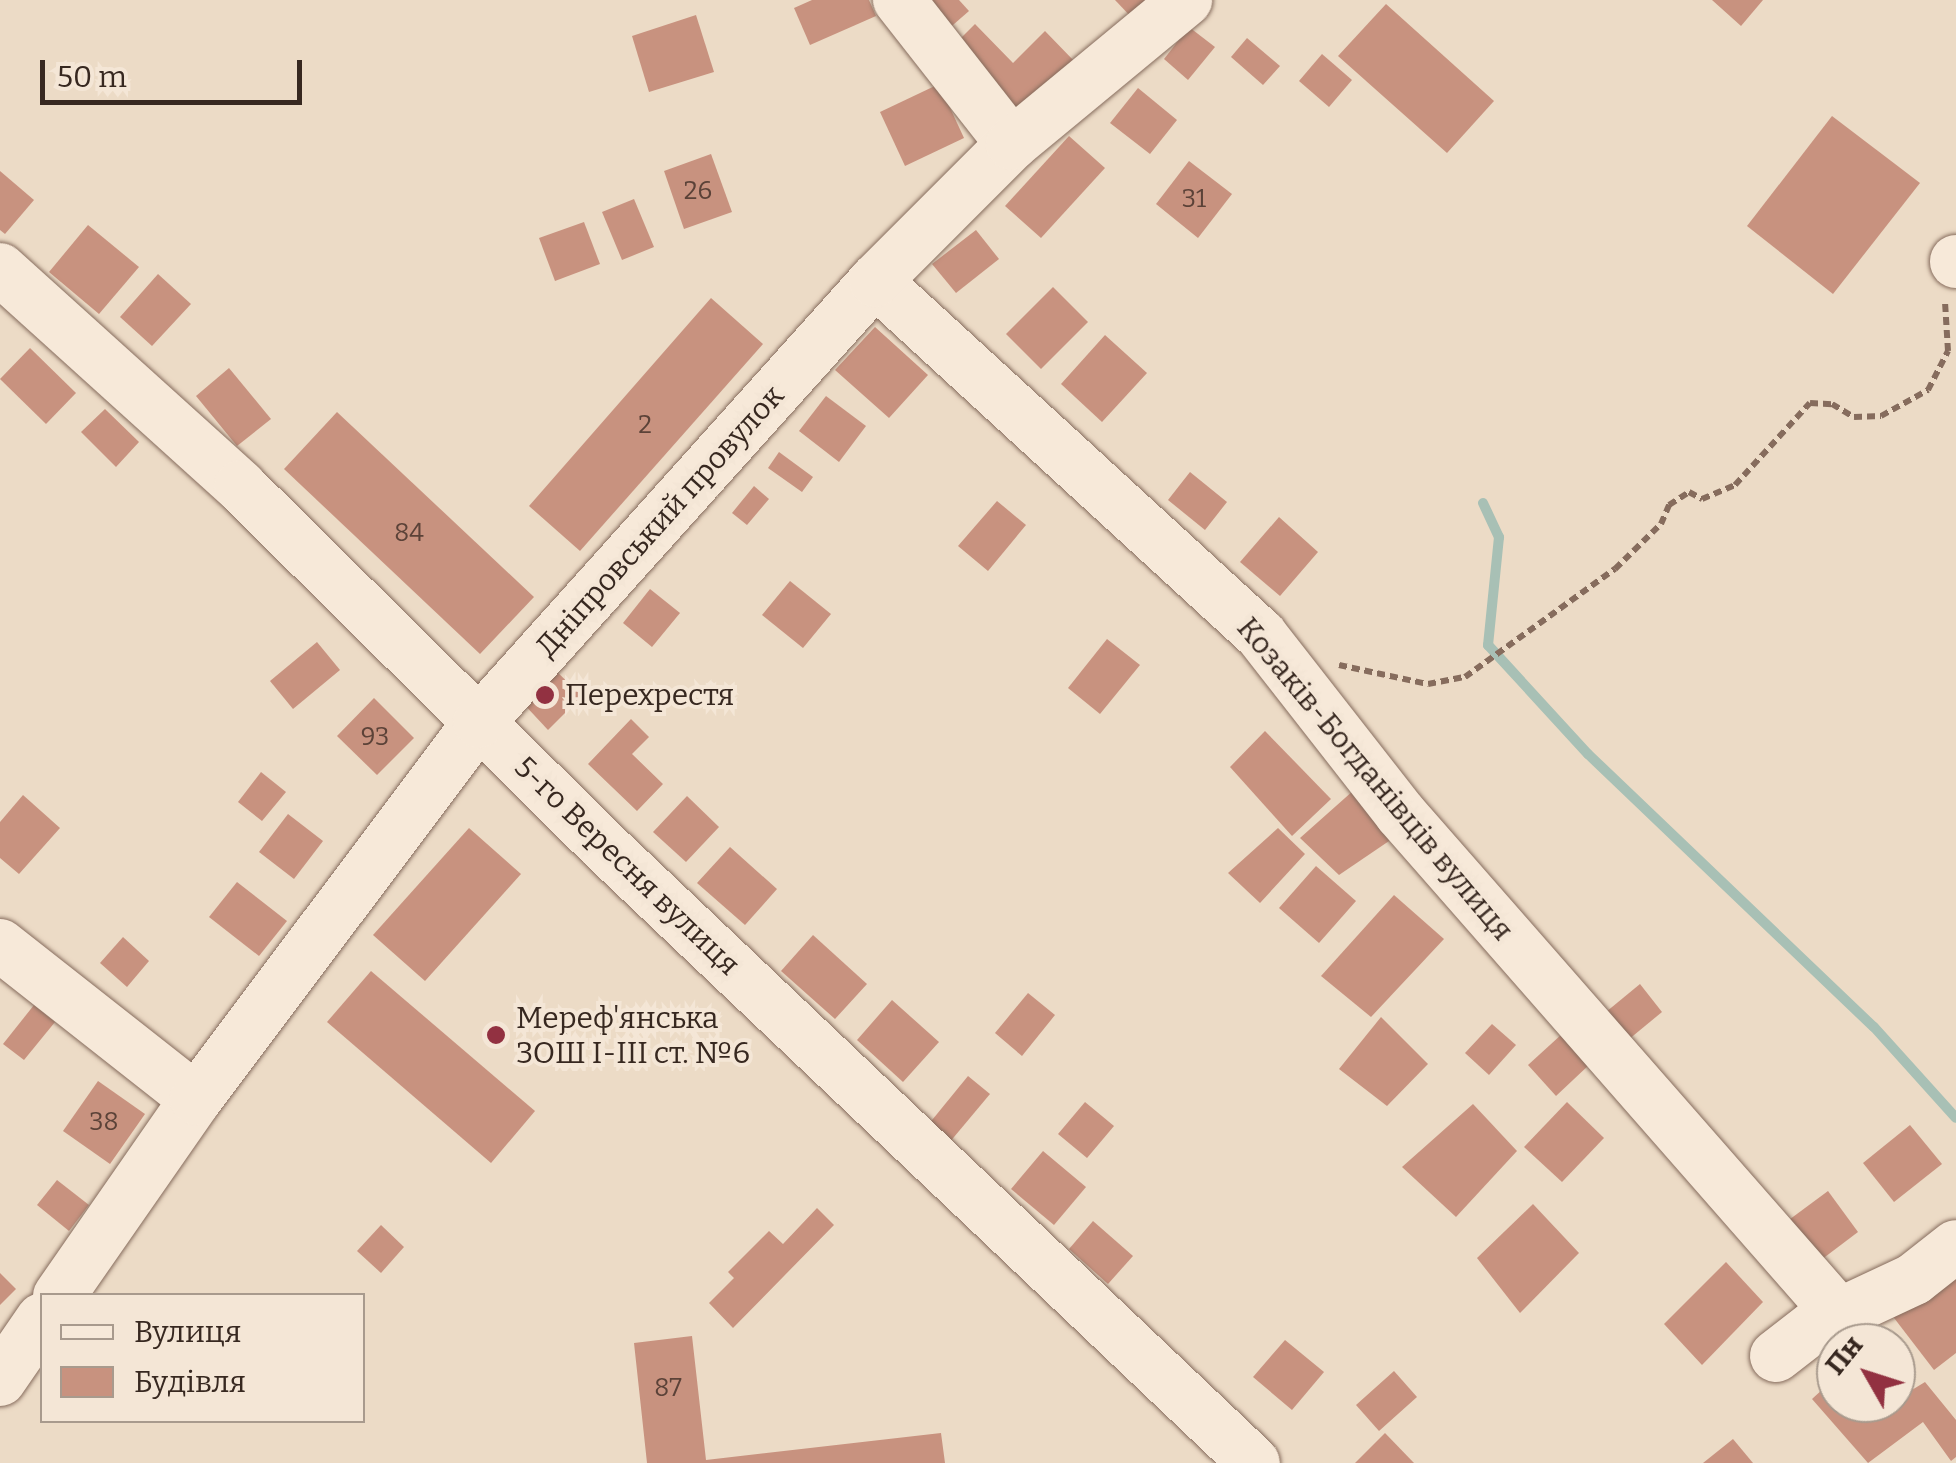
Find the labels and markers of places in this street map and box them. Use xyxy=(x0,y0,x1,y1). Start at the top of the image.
place label: Перехрестя xyxy=(565,677,734,713)
marker: Перехрестя xyxy=(534,684,556,706)
place label: Мереф'янська ЗОШ І-ІІІ ст. №6 xyxy=(516,1000,750,1070)
marker: Мереф'янська ЗОШ І-ІІІ ст. №6 xyxy=(485,1024,507,1046)

